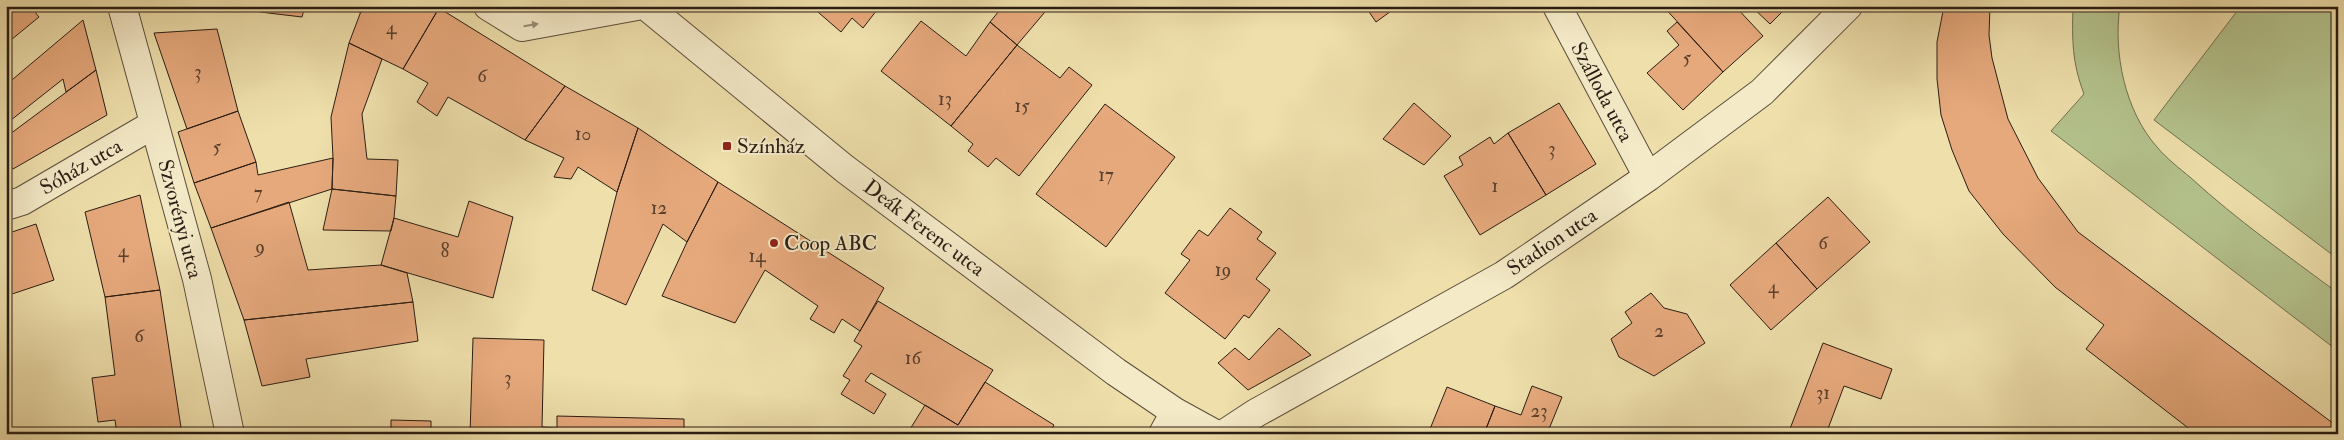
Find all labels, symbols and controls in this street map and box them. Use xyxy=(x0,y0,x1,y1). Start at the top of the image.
house number: 4 xyxy=(386,16,397,40)
one-way arrow xyxy=(523,21,539,29)
street label: Szálloda utca xyxy=(1564,37,1640,147)
house number: 5 xyxy=(1683,46,1692,70)
house number: 3 xyxy=(194,60,202,84)
house number: 6 xyxy=(477,64,488,88)
house number: 13 xyxy=(938,87,952,111)
house number: 15 xyxy=(1014,94,1030,118)
house number: 10 xyxy=(575,122,591,146)
street label: Sóház utca xyxy=(35,132,127,201)
place label: Színház xyxy=(737,133,805,160)
house number: 5 xyxy=(213,135,222,159)
house number: 3 xyxy=(1548,137,1556,161)
marker: Színház xyxy=(721,140,733,152)
street label: Szvorényi utca xyxy=(151,157,209,282)
house number: 17 xyxy=(1098,163,1114,187)
street label: Deák Ferenc utca xyxy=(858,174,990,283)
house number: 1 xyxy=(1492,174,1498,198)
house number: 7 xyxy=(254,181,263,205)
house number: 12 xyxy=(651,196,667,220)
street label: Stadion utca xyxy=(1502,202,1603,282)
place label: Coop ABC xyxy=(784,230,877,257)
house number: 6 xyxy=(1818,231,1829,255)
house number: 9 xyxy=(253,235,265,259)
marker: Coop ABC xyxy=(768,237,780,249)
house number: 4 xyxy=(118,239,129,263)
house number: 8 xyxy=(441,239,450,263)
house number: 14 xyxy=(748,244,766,268)
house number: 19 xyxy=(1215,258,1231,282)
house number: 4 xyxy=(1768,275,1779,299)
house number: 2 xyxy=(1654,319,1664,343)
house number: 6 xyxy=(134,324,145,348)
house number: 16 xyxy=(905,346,923,370)
house number: 3 xyxy=(504,366,512,390)
house number: 31 xyxy=(1816,381,1830,405)
house number: 23 xyxy=(1531,399,1547,423)

